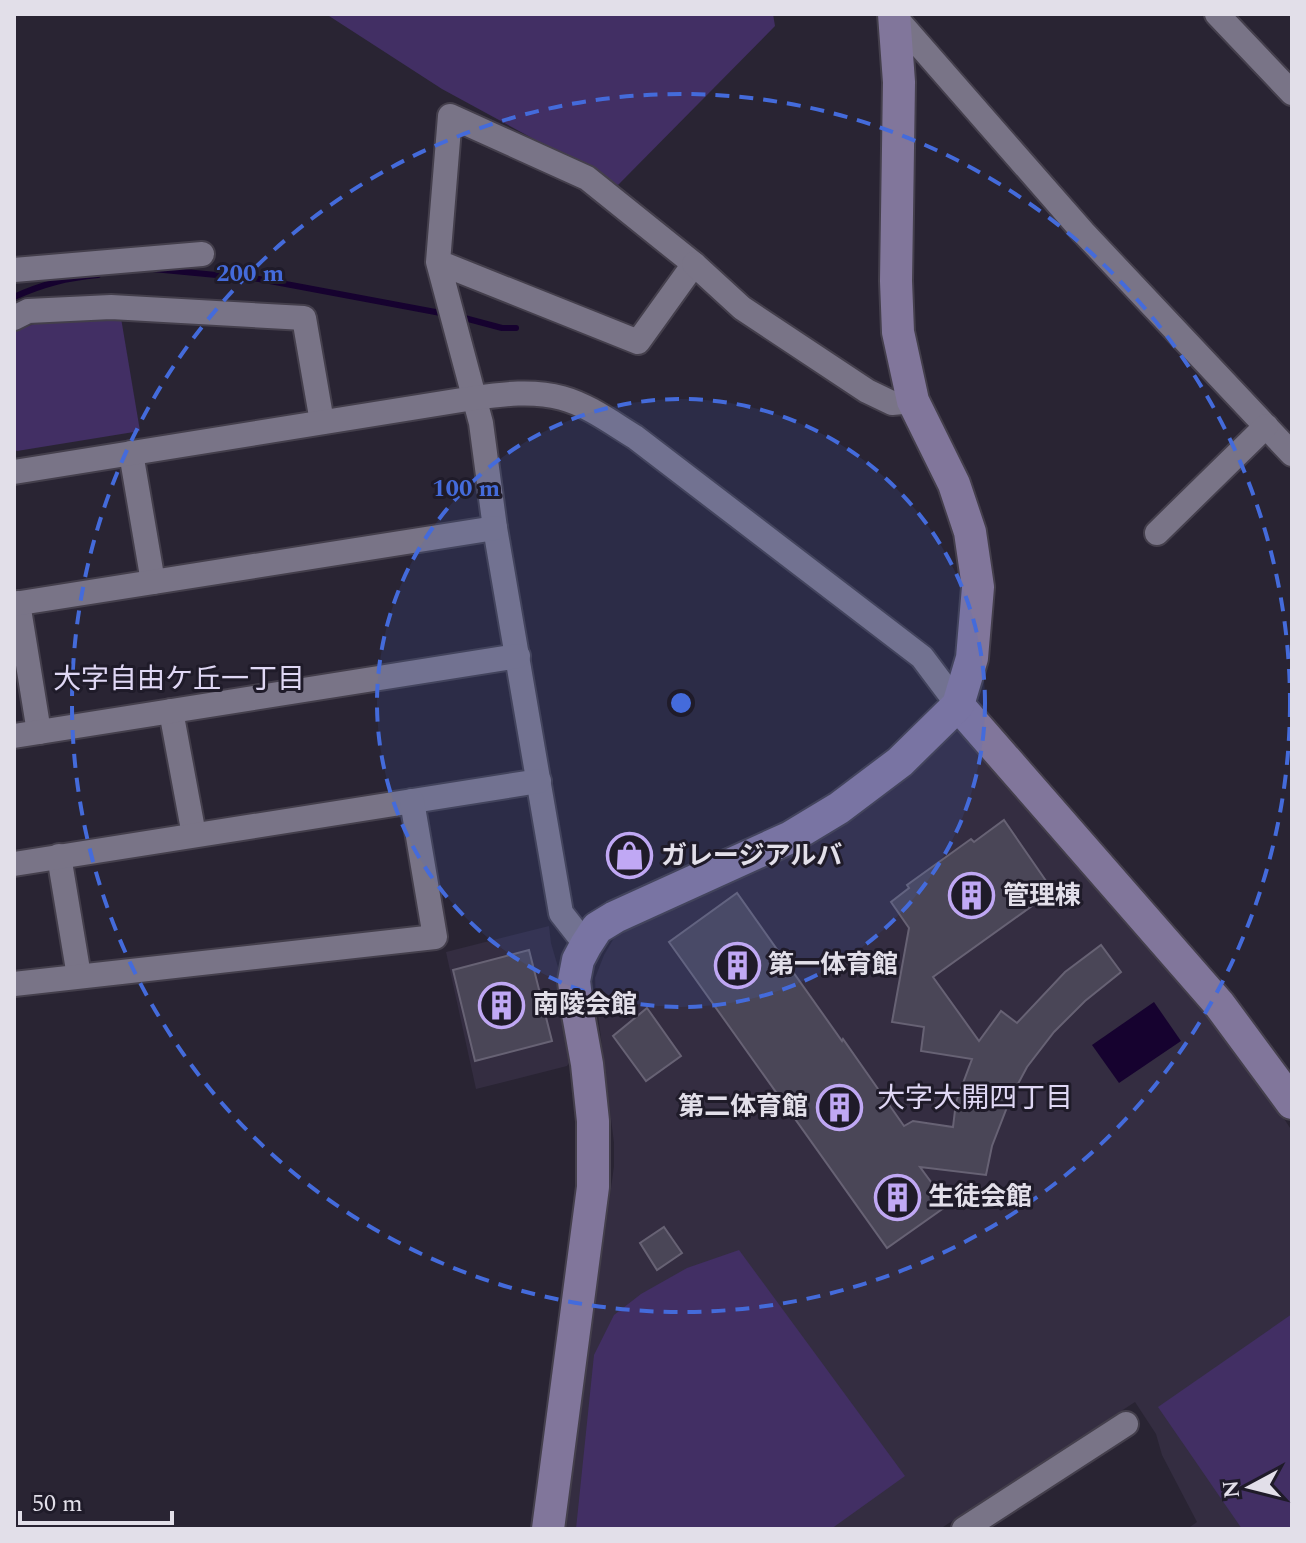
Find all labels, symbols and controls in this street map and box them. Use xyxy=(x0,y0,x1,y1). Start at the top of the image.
text: 200 m xyxy=(216,256,284,292)
text: 100 m xyxy=(432,471,500,507)
district label: 大字自由ケ丘一丁目 xyxy=(53,658,305,701)
centre of rings xyxy=(667,689,695,717)
shop icon: ガレージアルバ xyxy=(606,832,654,880)
place label: ガレージアルバ xyxy=(661,836,842,876)
building icon: 管理棟 xyxy=(948,872,996,920)
place label: 管理棟 xyxy=(1003,876,1081,916)
building icon: 第一体育館 xyxy=(713,941,761,989)
place label: 第一体育館 xyxy=(768,945,898,985)
building icon: 南陵会館 xyxy=(478,981,526,1029)
place label: 南陵会館 xyxy=(533,985,637,1025)
district label: 大字大開四丁目 xyxy=(877,1077,1073,1120)
building icon: 第二体育館 xyxy=(815,1083,863,1131)
place label: 第二体育館 xyxy=(678,1087,808,1127)
building icon: 生徒会館 xyxy=(873,1173,921,1221)
place label: 生徒会館 xyxy=(928,1177,1032,1217)
north arrow xyxy=(1210,1447,1290,1527)
scale bar xyxy=(20,1475,172,1525)
text: N xyxy=(1214,1478,1249,1500)
text: 50 m xyxy=(32,1486,83,1522)

